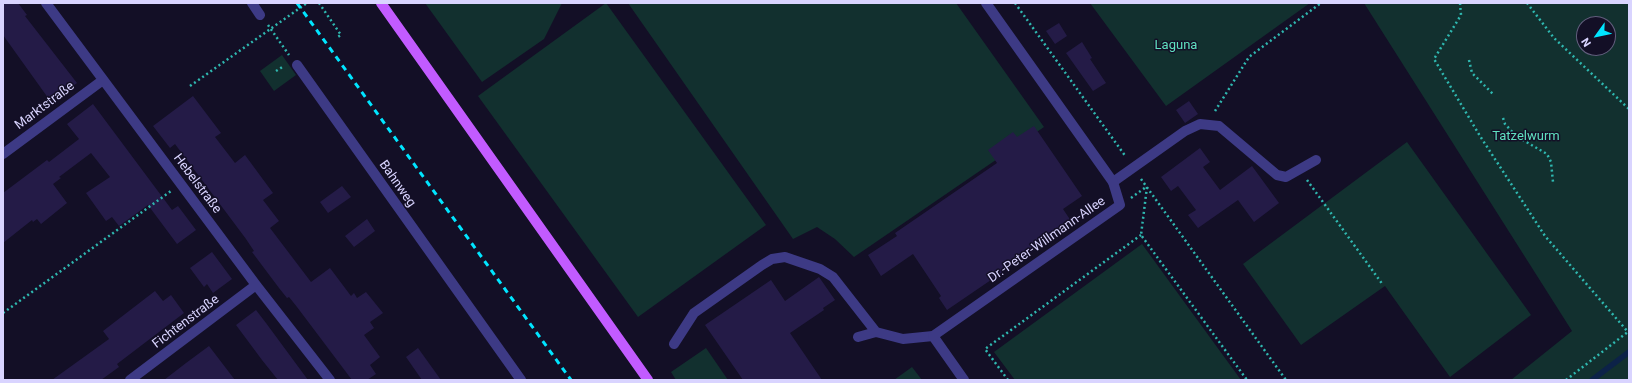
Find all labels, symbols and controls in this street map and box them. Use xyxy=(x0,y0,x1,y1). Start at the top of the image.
north arrow xyxy=(1576,16,1616,56)
text: N xyxy=(1579,35,1594,49)
park label: Laguna xyxy=(1155,38,1197,54)
street label: Marktstraße xyxy=(12,79,78,133)
park label: Tatzelwurm xyxy=(1492,129,1560,145)
street label: Hebelstraße xyxy=(170,151,224,217)
street label: Bahnweg xyxy=(375,158,419,210)
street label: Dr.-Peter-Willmann-Allee xyxy=(985,194,1109,286)
street label: Fichtenstraße xyxy=(150,292,222,352)

